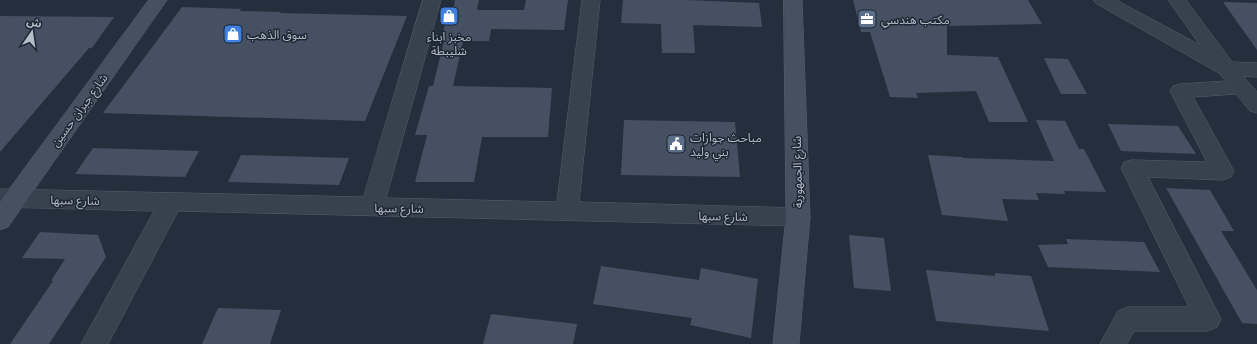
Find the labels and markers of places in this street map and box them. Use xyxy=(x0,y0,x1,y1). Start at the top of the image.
shop icon: مخبز ابناء شليبطة xyxy=(438,5,460,27)
office icon: مكتب هندسي xyxy=(856,8,878,30)
place label: مكتب هندسي xyxy=(881,11,950,29)
shop icon: سوق الذهب xyxy=(222,23,244,45)
place label: سوق الذهب xyxy=(247,26,307,43)
place label: مخبز ابناء شليبطة xyxy=(427,28,471,59)
place label: مباحث جوازات بني وليد xyxy=(690,129,762,161)
public building icon: مباحث جوازات بني وليد xyxy=(665,133,687,155)

